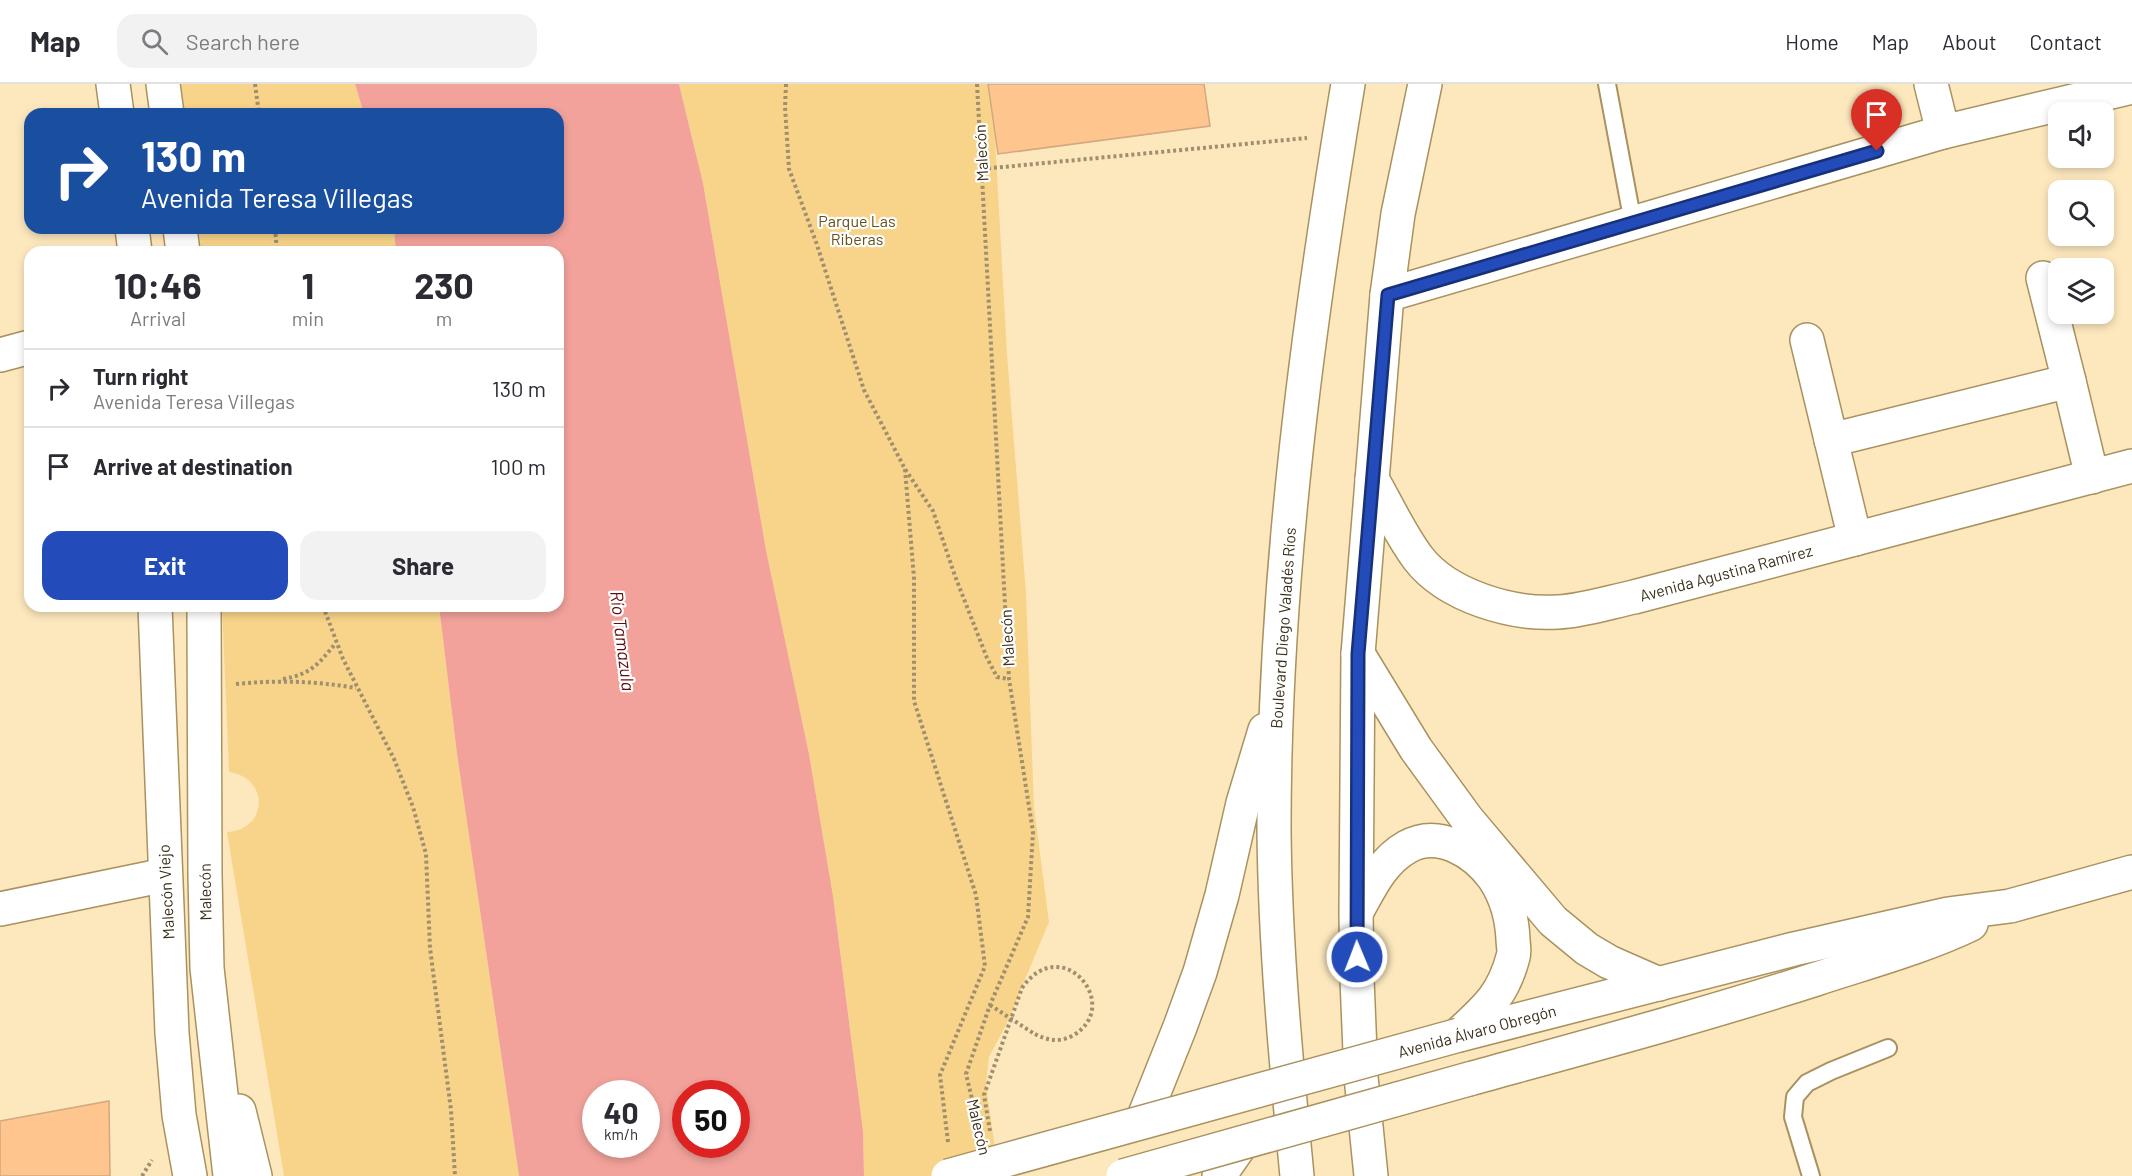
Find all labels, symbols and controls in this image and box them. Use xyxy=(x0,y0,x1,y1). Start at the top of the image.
search box xyxy=(117,14,537,68)
text: Map xyxy=(30,24,81,58)
icon: search xyxy=(138,25,171,58)
text: Search here xyxy=(186,28,300,54)
text: Home xyxy=(1785,29,1839,54)
text: Map xyxy=(1872,29,1909,54)
text: About xyxy=(1942,29,1997,54)
text: Contact xyxy=(2030,29,2102,54)
pin xyxy=(1851,89,1902,151)
icon: arrive xyxy=(1860,98,1893,131)
map controls xyxy=(2048,102,2114,324)
button: sound xyxy=(2048,102,2114,168)
street label: Malecón xyxy=(970,124,991,182)
text: 130 m xyxy=(141,130,246,180)
icon: right xyxy=(42,132,120,210)
button: search xyxy=(2048,180,2114,246)
text: Avenida Teresa Villegas xyxy=(141,181,413,213)
park label: Parque Las Riberas xyxy=(818,211,896,248)
button: layers xyxy=(2048,258,2114,324)
text: 10:46 xyxy=(114,263,202,306)
text: 1 xyxy=(302,263,314,306)
text: 230 xyxy=(414,263,474,306)
text: Arrival xyxy=(130,306,186,330)
text: min xyxy=(292,306,324,330)
text: m xyxy=(436,306,452,330)
text: Turn right xyxy=(93,363,188,389)
icon: right xyxy=(42,372,75,405)
text: 130 m xyxy=(492,375,546,401)
text: Avenida Teresa Villegas xyxy=(93,389,295,413)
icon: arrive xyxy=(42,450,75,483)
text: Arrive at destination xyxy=(93,453,292,479)
text: 100 m xyxy=(491,453,546,479)
street label: Boulevard Diego Valadés Ríos xyxy=(1266,527,1299,729)
button: Exit xyxy=(42,531,288,600)
button: Share xyxy=(300,531,546,600)
street label: Avenida Agustina Ramírez xyxy=(1637,540,1814,605)
water label: Río Tamazula xyxy=(606,590,640,692)
street label: Malecón xyxy=(996,609,1017,667)
street label: Malecón Viejo xyxy=(154,844,177,940)
street label: Malecón xyxy=(195,863,214,921)
position arrow xyxy=(1325,925,1389,989)
street label: Avenida Álvaro Obregón xyxy=(1396,1000,1558,1061)
speed limit sign: 50 xyxy=(672,1080,750,1158)
text: 40 xyxy=(603,1094,639,1130)
street label: Malecón xyxy=(964,1097,995,1157)
text: km/h xyxy=(604,1125,638,1143)

